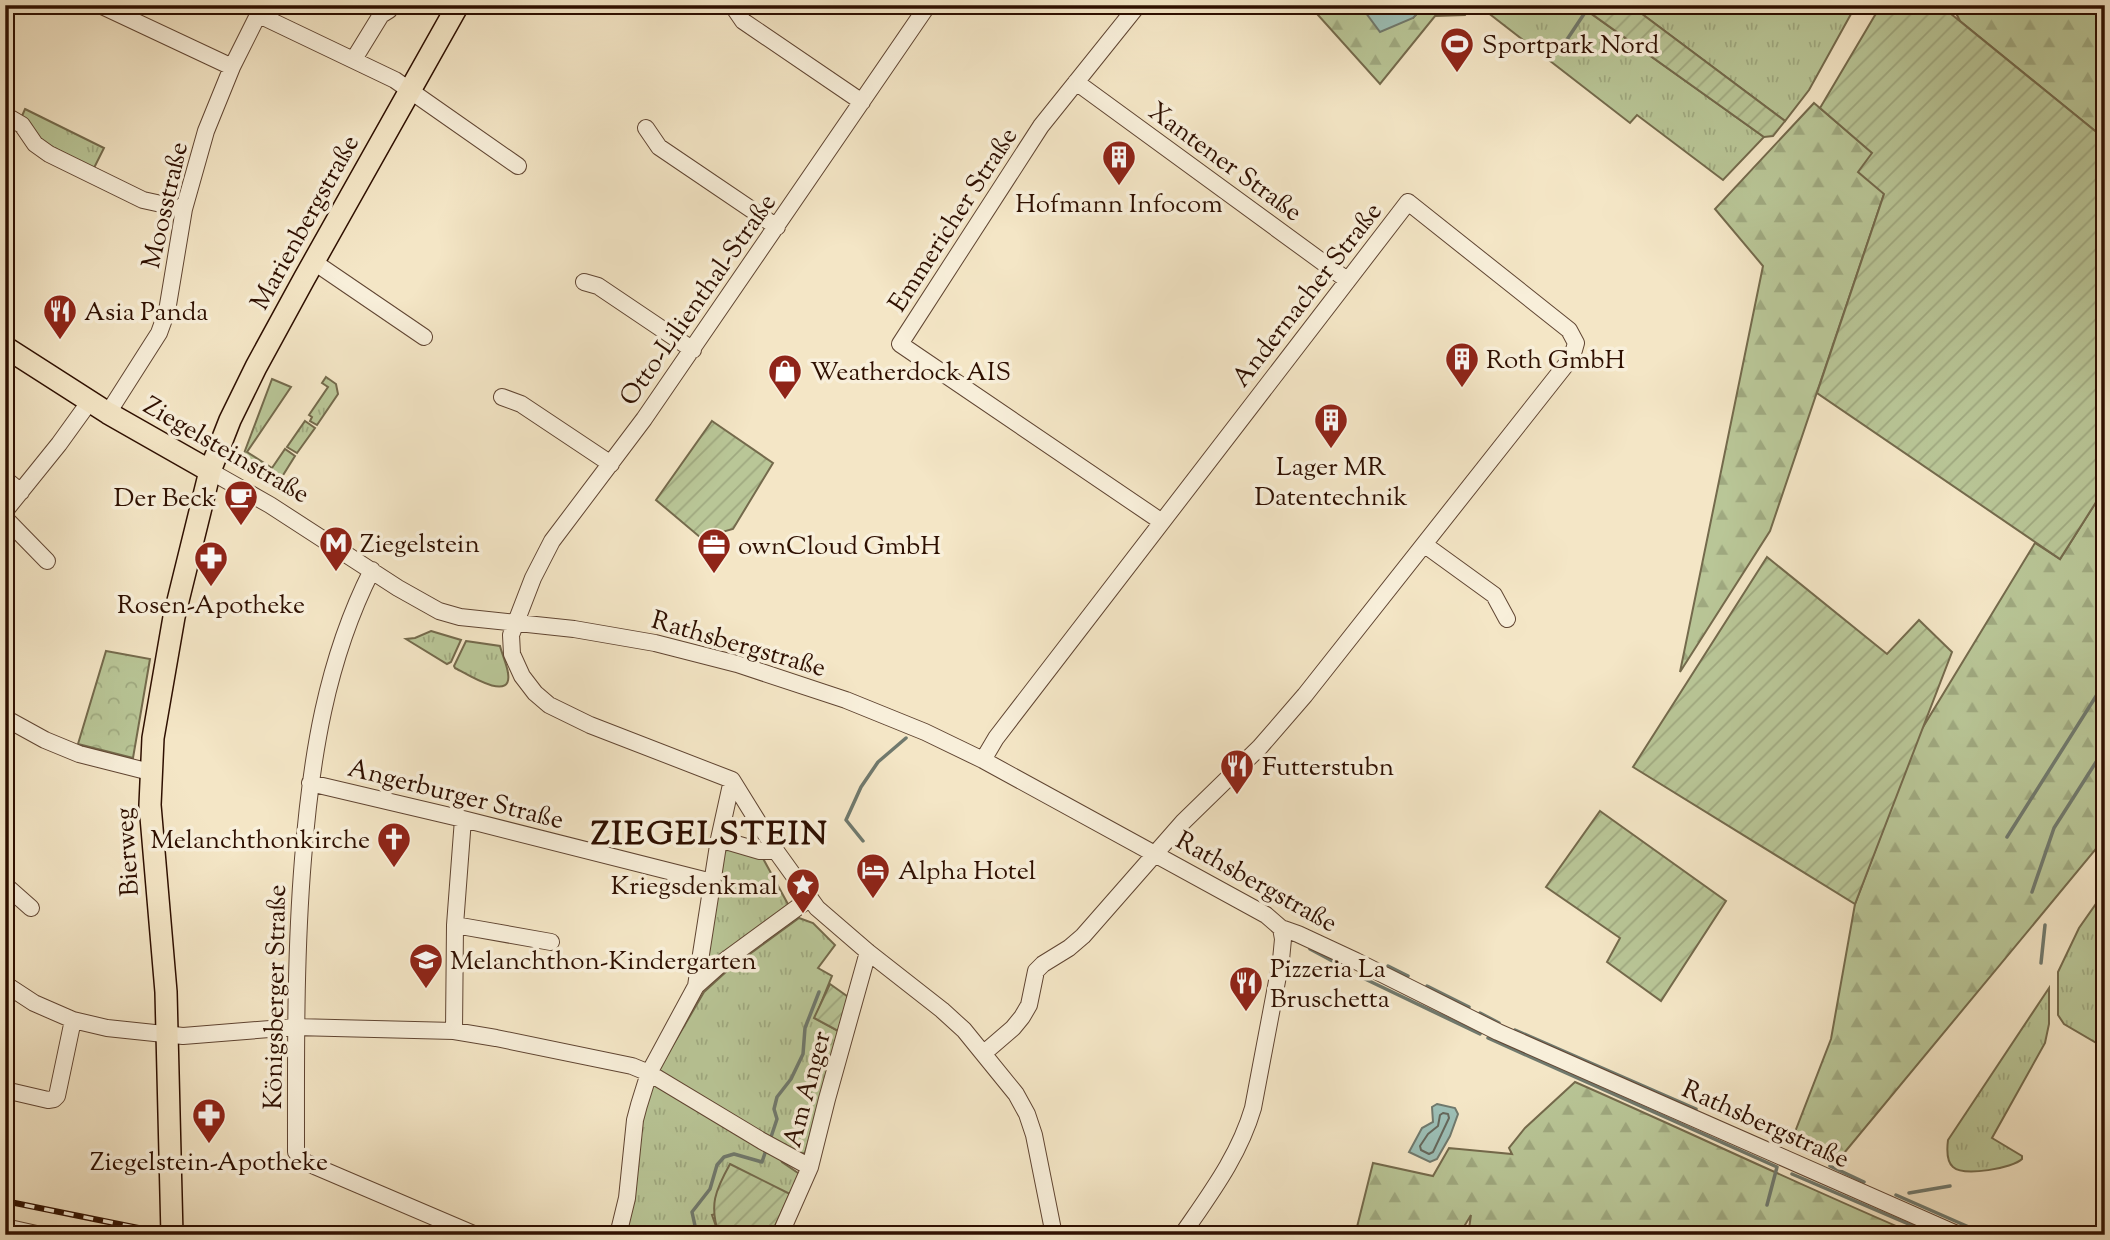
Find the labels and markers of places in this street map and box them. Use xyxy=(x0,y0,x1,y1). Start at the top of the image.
sports icon: Sportpark Nord xyxy=(1438,25,1476,74)
place label: Sportpark Nord xyxy=(1482,28,1660,65)
building icon: Hofmann Infocom xyxy=(1100,138,1138,187)
place label: Hofmann Infocom xyxy=(1015,187,1223,224)
restaurant icon: Asia Panda xyxy=(41,292,79,341)
place label: Asia Panda xyxy=(84,295,208,332)
building icon: Roth GmbH xyxy=(1443,340,1481,389)
place label: Roth GmbH xyxy=(1486,343,1625,380)
shop icon: Weatherdock AIS xyxy=(766,352,804,401)
place label: Weatherdock AIS xyxy=(810,355,1011,392)
building icon: Lager MR Datentechnik xyxy=(1312,401,1350,450)
place label: Lager MR Datentechnik xyxy=(1254,450,1408,517)
cafe icon: Der Beck xyxy=(222,478,260,527)
place label: Der Beck xyxy=(114,481,216,518)
metro station icon: Ziegelstein xyxy=(317,524,355,573)
office icon: ownCloud GmbH xyxy=(695,526,733,575)
place label: Ziegelstein xyxy=(360,527,480,564)
place label: ownCloud GmbH xyxy=(738,529,941,566)
pharmacy icon: Rosen-Apotheke xyxy=(192,539,230,588)
place label: Rosen-Apotheke xyxy=(117,588,305,625)
restaurant icon: Futterstubn xyxy=(1218,747,1256,796)
place label: Futterstubn xyxy=(1262,750,1394,787)
church icon: Melanchthonkirche xyxy=(375,820,413,869)
place label: Melanchthonkirche xyxy=(150,823,370,860)
hotel icon: Alpha Hotel xyxy=(854,851,892,900)
place label: Alpha Hotel xyxy=(898,854,1036,891)
place icon: Kriegsdenkmal xyxy=(784,866,822,915)
place label: Kriegsdenkmal xyxy=(611,869,778,906)
school or university icon: Melanchthon-Kindergarten xyxy=(407,941,445,990)
place label: Melanchthon-Kindergarten xyxy=(450,944,757,981)
place label: Pizzeria La Bruschetta xyxy=(1270,952,1390,1019)
restaurant icon: Pizzeria La Bruschetta xyxy=(1227,964,1265,1013)
pharmacy icon: Ziegelstein-Apotheke xyxy=(190,1096,228,1145)
place label: Ziegelstein-Apotheke xyxy=(90,1145,328,1182)

